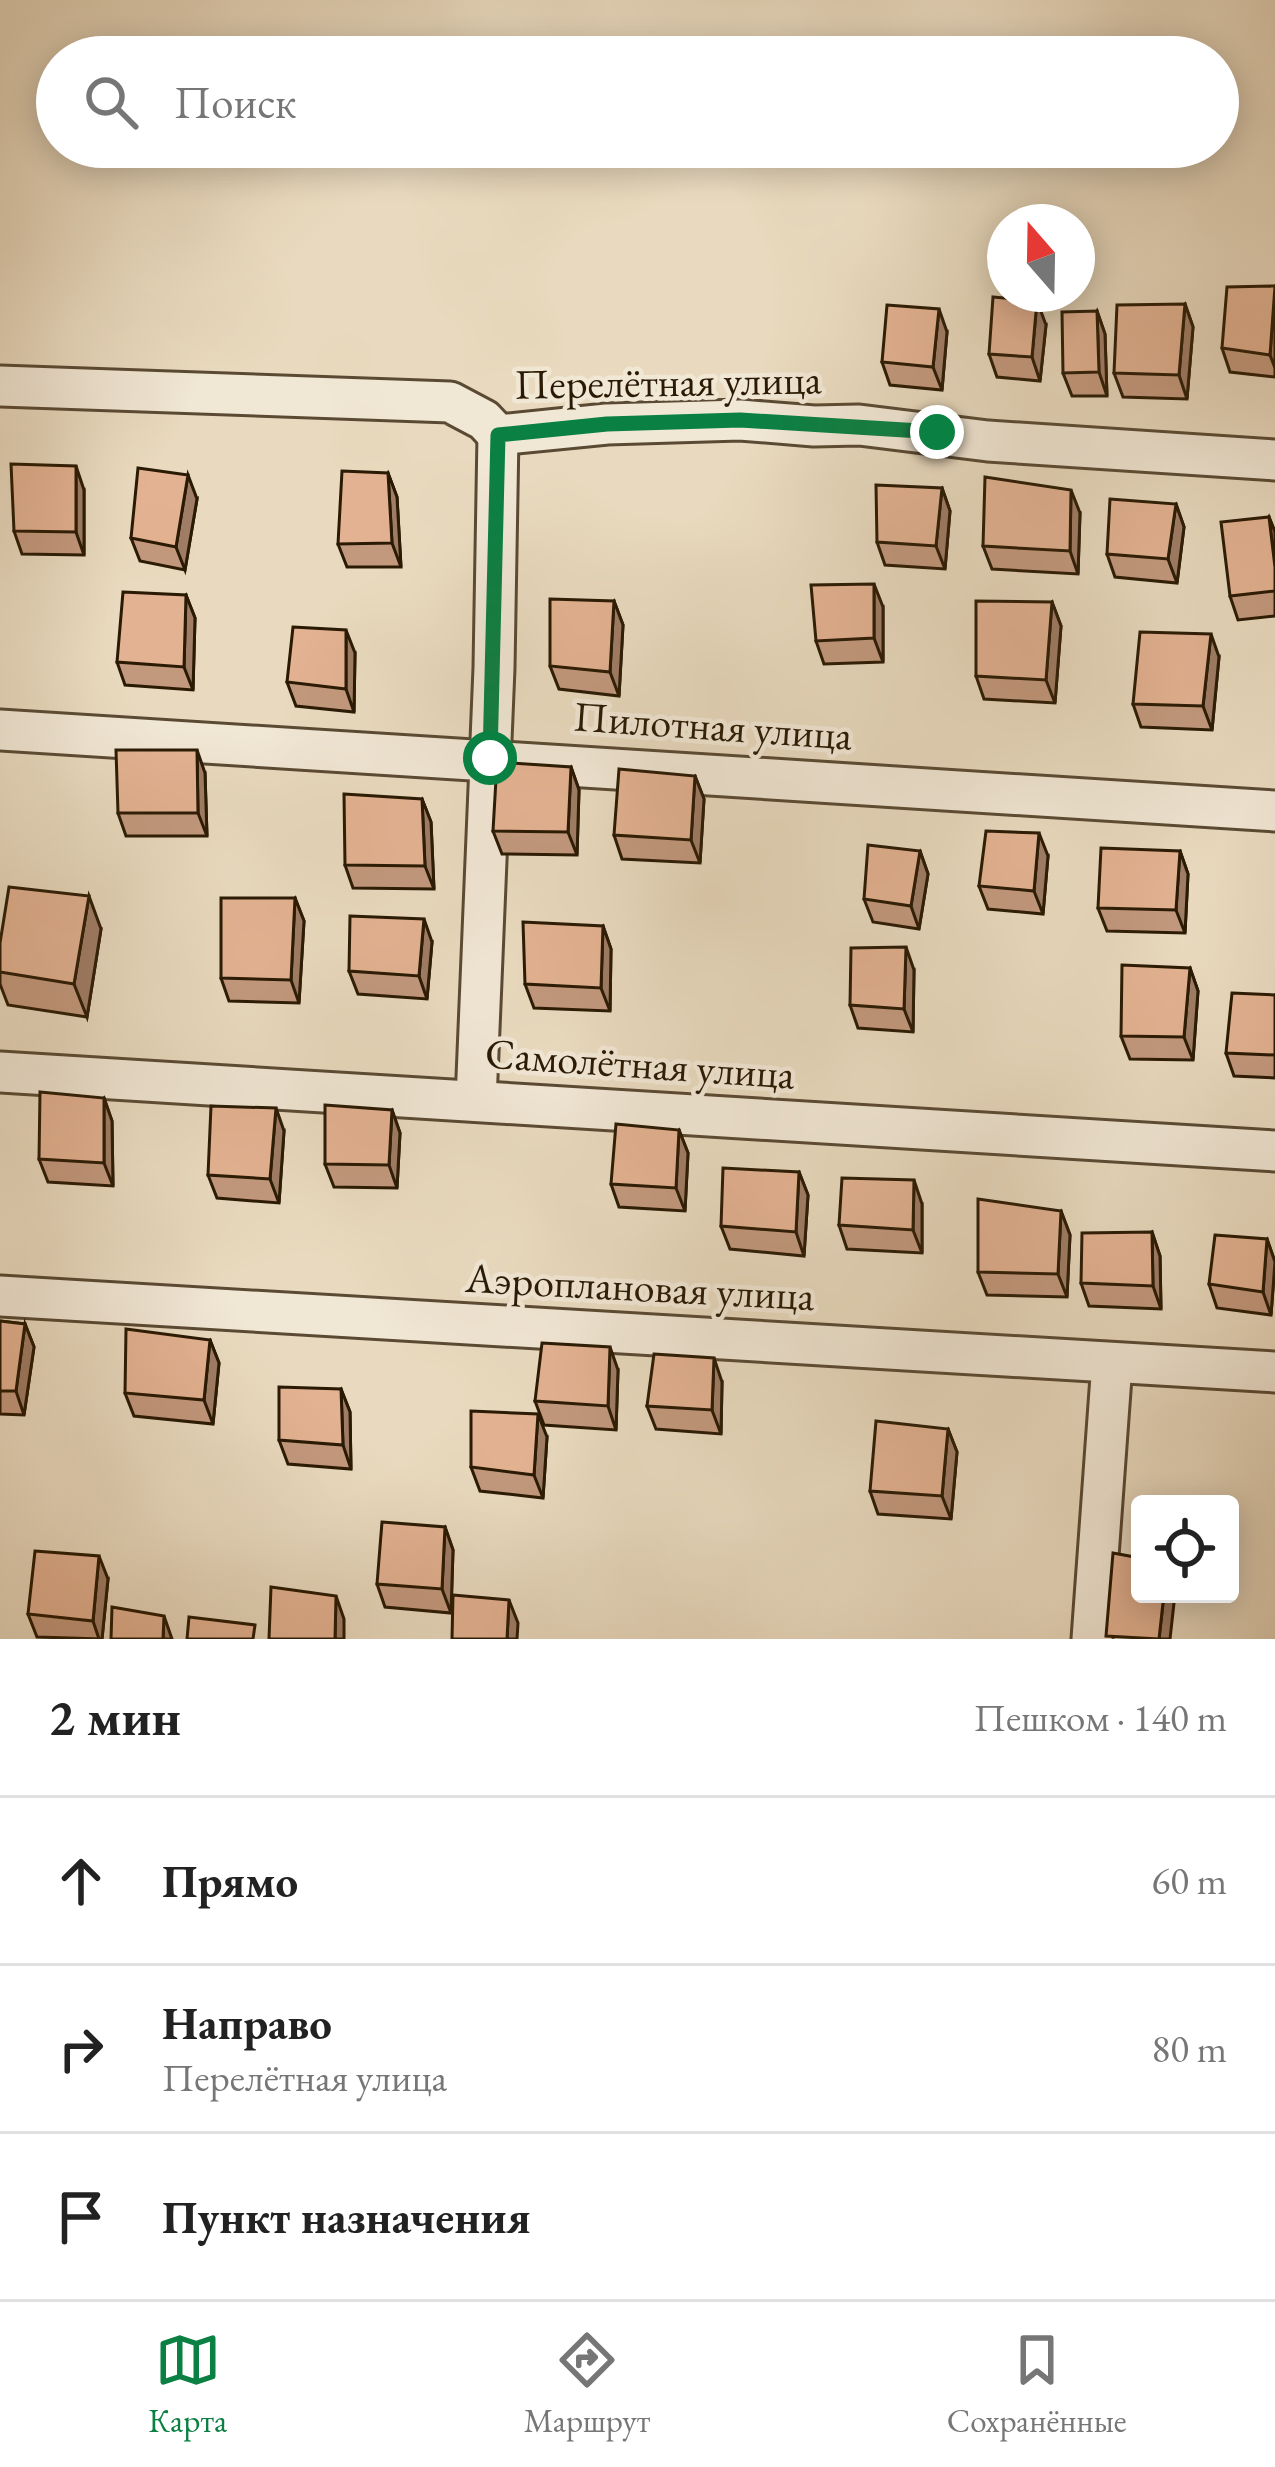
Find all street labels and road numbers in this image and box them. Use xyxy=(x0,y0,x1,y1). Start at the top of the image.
street label: Перелётная улица xyxy=(514,351,822,412)
street label: Пилотная улица xyxy=(572,688,854,763)
street label: Самолётная улица xyxy=(483,1025,797,1102)
street label: Аэроплановая улица xyxy=(463,1250,816,1323)

